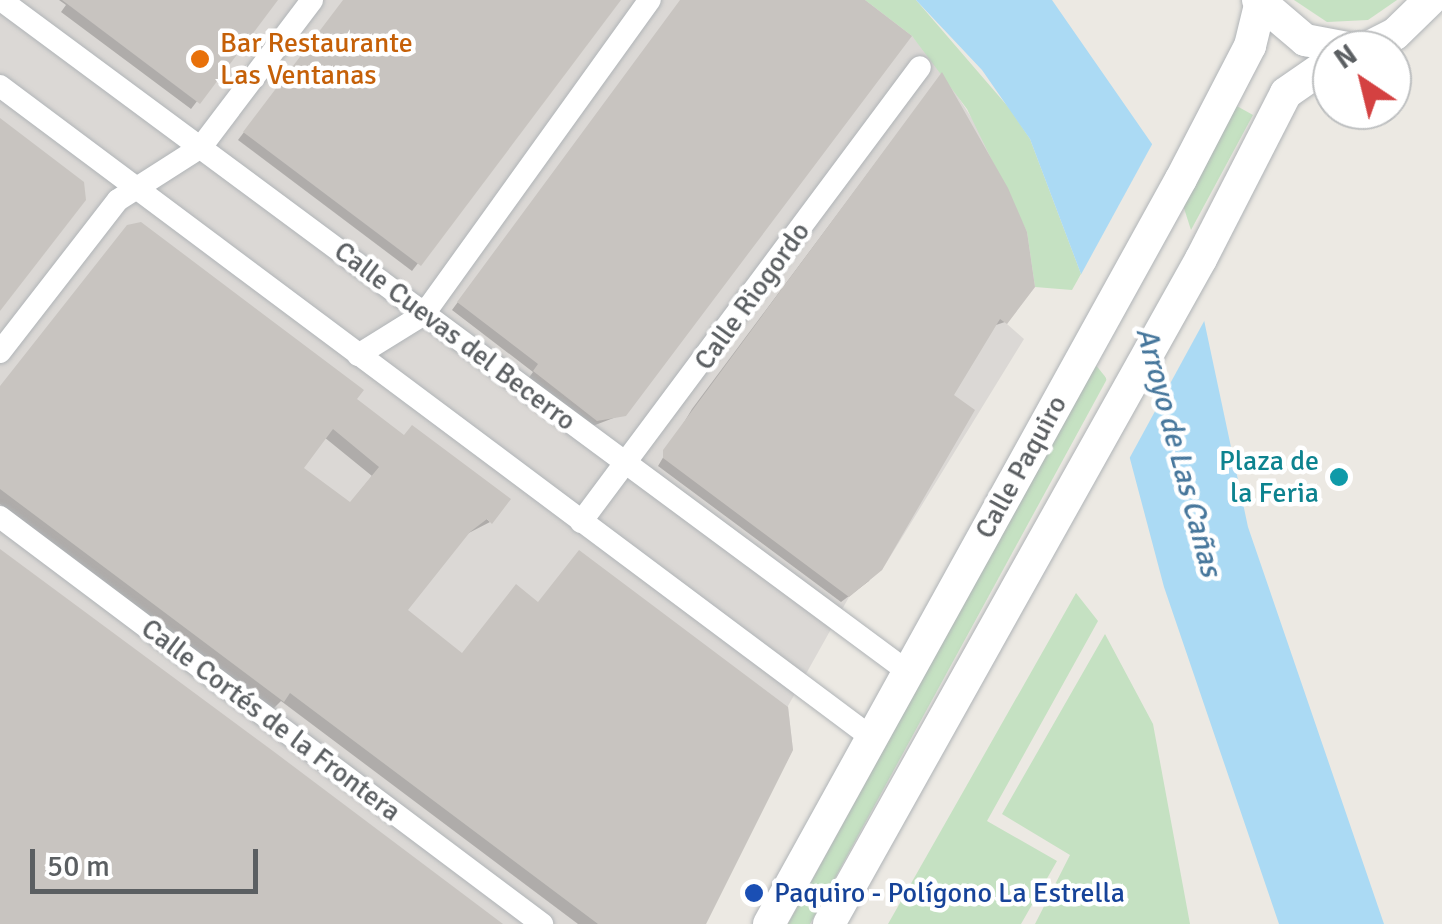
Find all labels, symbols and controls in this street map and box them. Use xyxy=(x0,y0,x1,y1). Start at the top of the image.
place label: Bar Restaurante Las Ventanas xyxy=(220,26,413,92)
north arrow xyxy=(1312,30,1412,130)
text: N xyxy=(1328,38,1364,77)
marker: Bar Restaurante Las Ventanas xyxy=(189,48,211,70)
street label: Calle Riogordo xyxy=(687,215,817,377)
street label: Calle Cuevas del Becerro xyxy=(328,234,582,438)
water label: Arroyo de Las Cañas xyxy=(1127,323,1229,581)
street label: Calle Paquiro xyxy=(968,390,1074,544)
place label: Plaza de la Feria xyxy=(1219,444,1319,510)
marker: Plaza de la Feria xyxy=(1328,466,1350,488)
street label: Calle Cortés de la Frontera xyxy=(135,611,407,829)
scale bar xyxy=(35,829,262,891)
text: 50 m xyxy=(47,848,110,885)
place label: Paquiro - Polígono La Estrella xyxy=(774,876,1125,910)
marker: Paquiro - Polígono La Estrella xyxy=(743,882,765,904)

